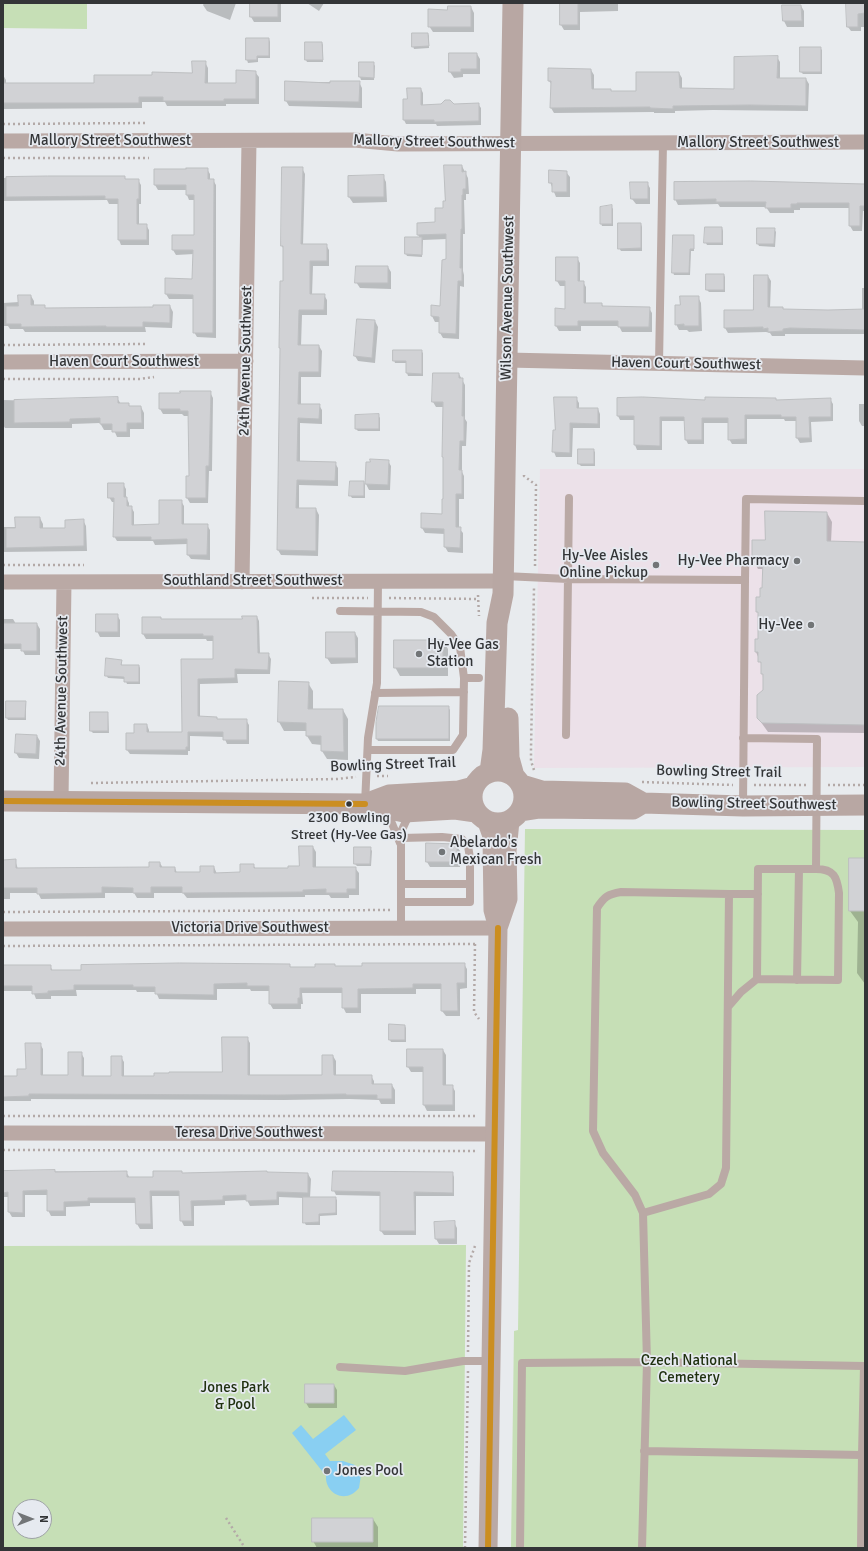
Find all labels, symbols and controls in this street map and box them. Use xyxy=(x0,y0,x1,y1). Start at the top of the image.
street label: Mallory Street Southwest xyxy=(29,132,191,150)
street label: Mallory Street Southwest xyxy=(353,132,515,152)
street label: Mallory Street Southwest xyxy=(677,134,839,152)
street label: Wilson Avenue Southwest xyxy=(498,215,518,381)
street label: 24th Avenue Southwest xyxy=(236,286,256,436)
street label: Haven Court Southwest xyxy=(49,353,199,371)
street label: Haven Court Southwest xyxy=(611,354,761,374)
place label: Hy-Vee Aisles Online Pickup xyxy=(559,547,648,582)
place label: Hy-Vee Pharmacy xyxy=(678,552,789,570)
marker: Hy-Vee Pharmacy xyxy=(792,556,802,566)
marker: Hy-Vee Aisles Online Pickup xyxy=(651,560,661,570)
street label: Southland Street Southwest xyxy=(163,572,343,590)
street label: 24th Avenue Southwest xyxy=(52,616,72,766)
place label: Hy-Vee xyxy=(758,616,803,634)
marker: Hy-Vee xyxy=(806,620,816,630)
place label: Hy-Vee Gas Station xyxy=(427,636,499,671)
marker: Hy-Vee Gas Station xyxy=(414,649,424,659)
street label: Bowling Street Trail xyxy=(330,754,456,776)
street label: Bowling Street Trail xyxy=(656,762,782,782)
street label: Bowling Street Southwest xyxy=(671,794,837,814)
marker: 2300 Bowling Street (Hy-Vee Gas) xyxy=(344,799,354,809)
place label: 2300 Bowling Street (Hy-Vee Gas) xyxy=(291,810,407,842)
place label: Abelardo's Mexican Fresh xyxy=(450,834,542,869)
marker: Abelardo's Mexican Fresh xyxy=(437,847,447,857)
street label: Victoria Drive Southwest xyxy=(171,919,329,937)
street label: Teresa Drive Southwest xyxy=(175,1124,323,1142)
park label: Czech National Cemetery xyxy=(641,1352,737,1387)
park label: Jones Park & Pool xyxy=(201,1379,269,1414)
place label: Jones Pool xyxy=(335,1462,403,1480)
marker: Jones Pool xyxy=(322,1466,332,1476)
north arrow xyxy=(12,1499,52,1539)
text: N xyxy=(37,1515,50,1523)

